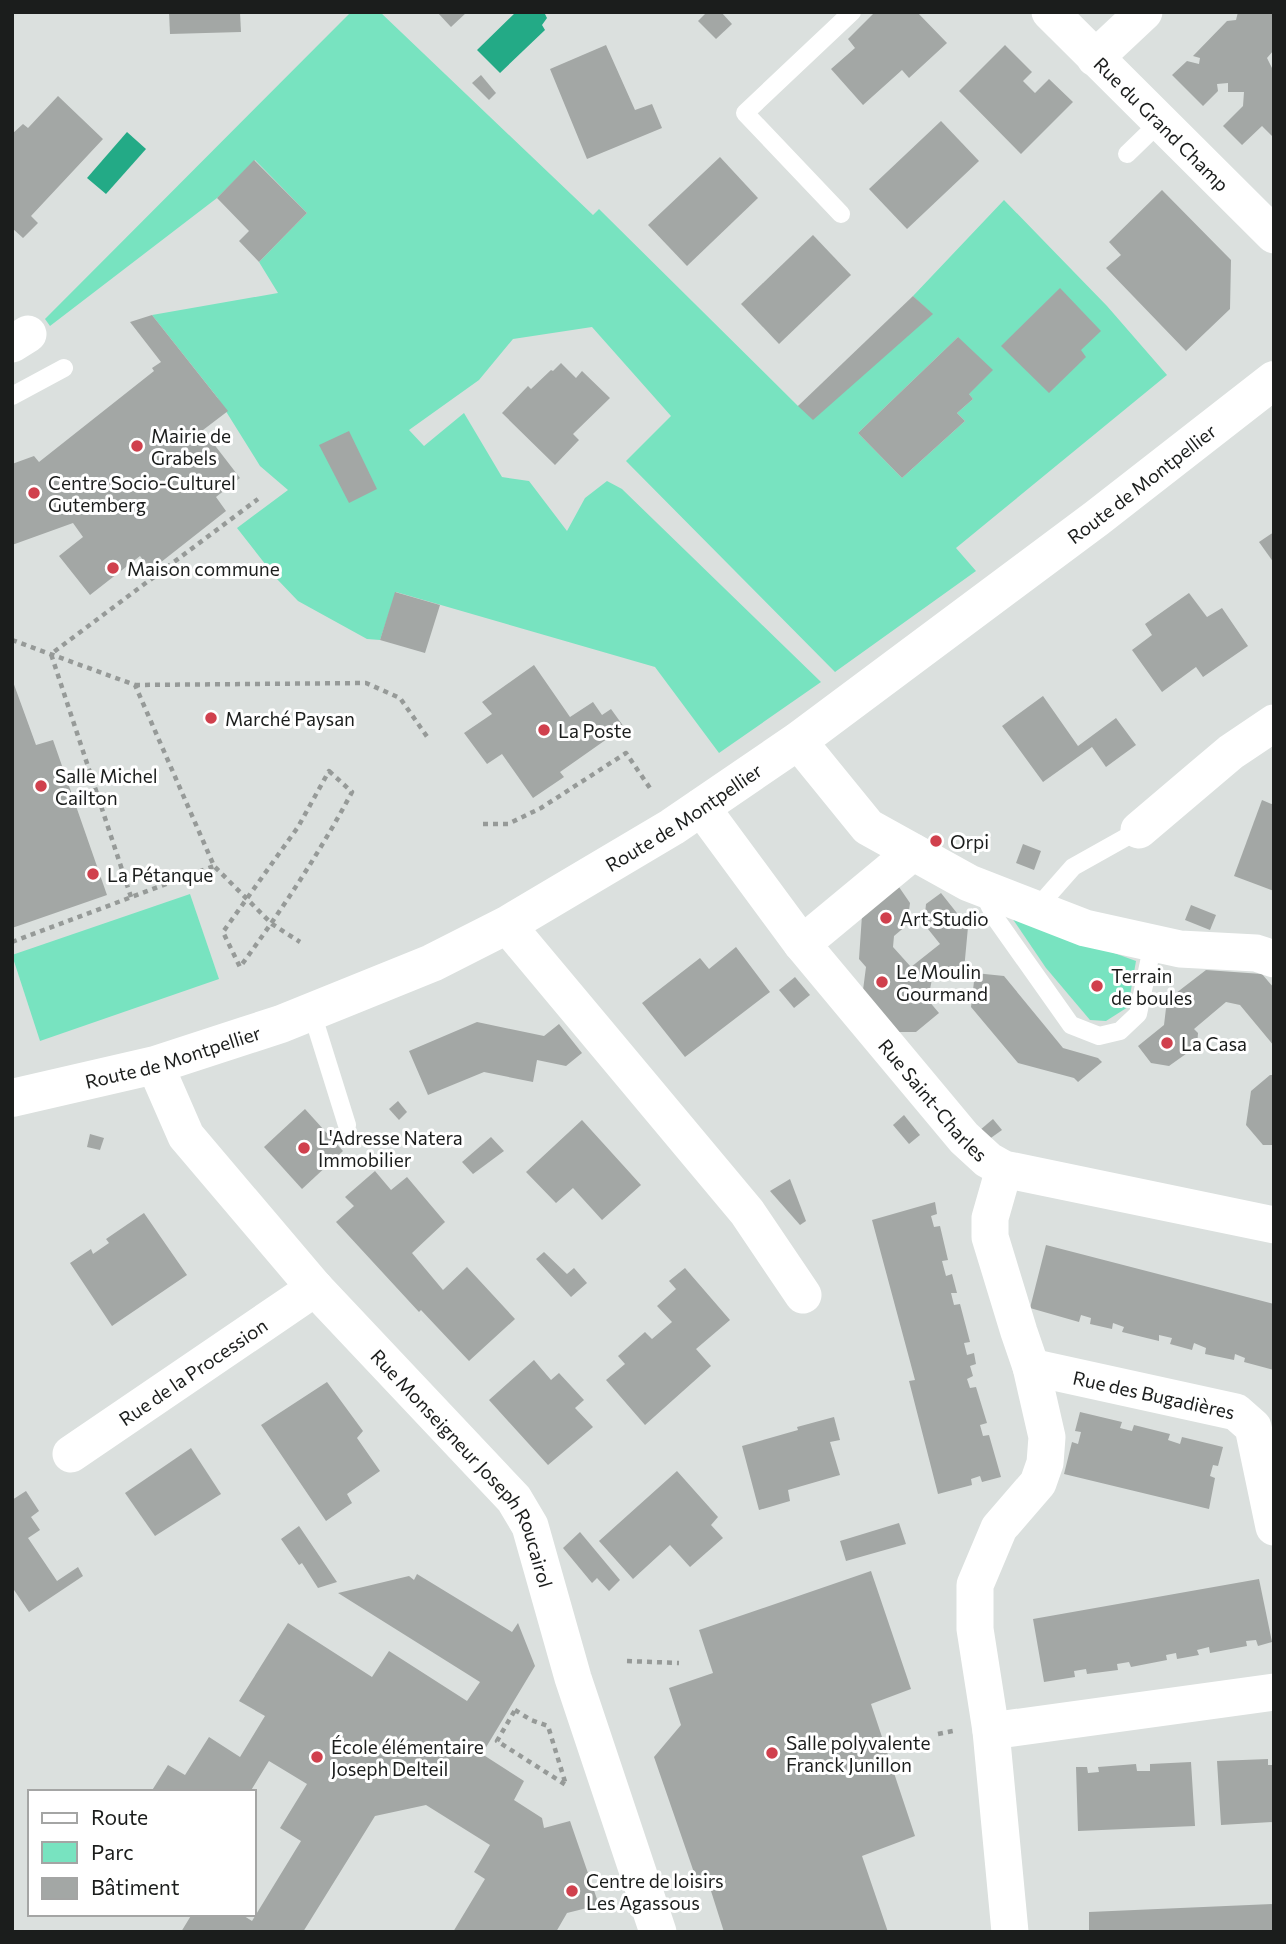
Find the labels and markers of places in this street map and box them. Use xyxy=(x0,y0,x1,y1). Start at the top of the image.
place label: Mairie de Grabels xyxy=(151,424,231,469)
marker: Mairie de Grabels xyxy=(129,438,145,454)
place label: Centre Socio-Culturel Gutemberg xyxy=(48,471,236,516)
marker: Centre Socio-Culturel Gutemberg xyxy=(26,485,42,501)
place label: Maison commune xyxy=(127,557,280,580)
marker: Maison commune xyxy=(105,560,121,576)
place label: Marché Paysan xyxy=(225,707,355,730)
marker: Marché Paysan xyxy=(203,710,219,726)
place label: La Poste xyxy=(558,719,631,742)
marker: La Poste xyxy=(536,722,552,738)
place label: Salle Michel Cailton xyxy=(55,764,158,809)
marker: Salle Michel Cailton xyxy=(33,778,49,794)
place label: Orpi xyxy=(950,830,989,853)
marker: Orpi xyxy=(928,833,944,849)
place label: La Pétanque xyxy=(107,863,213,886)
marker: La Pétanque xyxy=(85,866,101,882)
place label: Art Studio xyxy=(900,907,989,930)
marker: Art Studio xyxy=(878,910,894,926)
place label: Le Moulin Gourmand xyxy=(896,960,988,1005)
place label: Terrain de boules xyxy=(1111,964,1192,1009)
marker: Le Moulin Gourmand xyxy=(874,974,890,990)
marker: Terrain de boules xyxy=(1089,978,1105,994)
place label: La Casa xyxy=(1181,1032,1247,1055)
marker: La Casa xyxy=(1159,1035,1175,1051)
place label: L'Adresse Natera Immobilier xyxy=(318,1126,463,1171)
marker: L'Adresse Natera Immobilier xyxy=(296,1140,312,1156)
place label: Salle polyvalente Franck Junillon xyxy=(786,1731,931,1776)
place label: École élémentaire Joseph Delteil xyxy=(331,1735,484,1780)
marker: Salle polyvalente Franck Junillon xyxy=(764,1745,780,1761)
marker: École élémentaire Joseph Delteil xyxy=(309,1749,325,1765)
place label: Centre de loisirs Les Agassous xyxy=(586,1869,724,1914)
marker: Centre de loisirs Les Agassous xyxy=(564,1883,580,1899)

